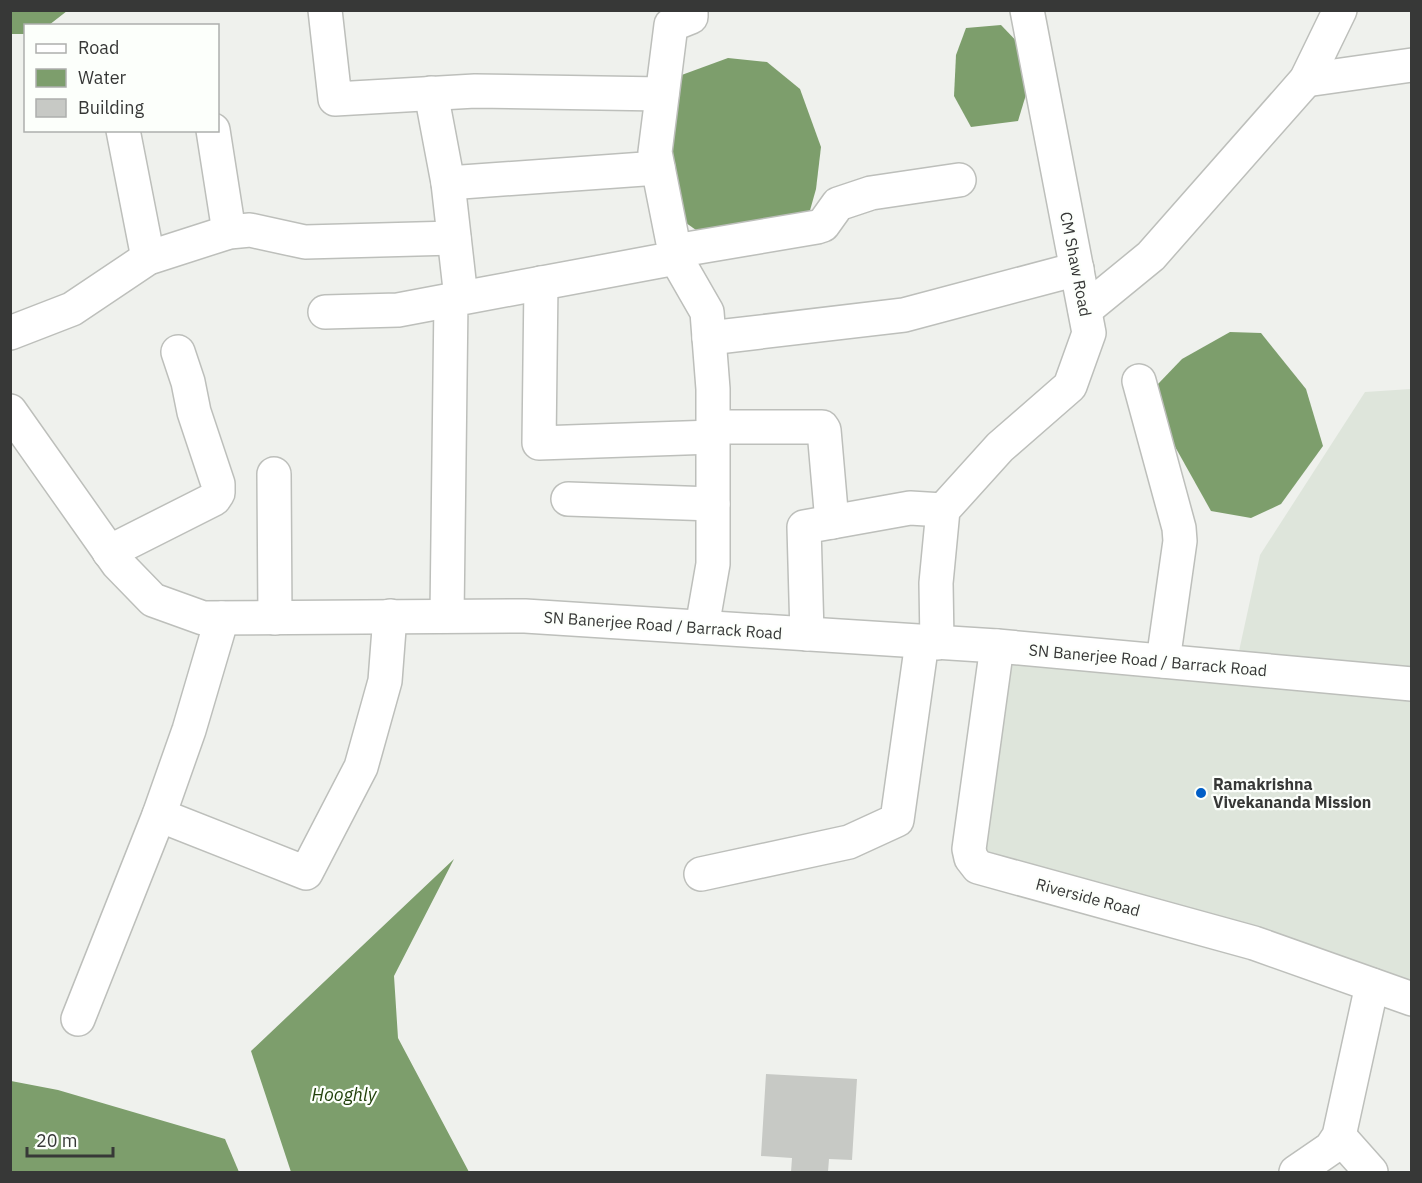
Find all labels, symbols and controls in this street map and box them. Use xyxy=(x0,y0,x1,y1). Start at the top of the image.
legend xyxy=(24,24,219,132)
text: Road xyxy=(78,36,119,59)
text: Water xyxy=(78,66,127,89)
text: Building xyxy=(78,96,145,119)
street label: CM Shaw Road xyxy=(1056,210,1096,318)
street label: SN Banerjee Road / Barrack Road xyxy=(543,607,783,643)
street label: SN Banerjee Road / Barrack Road xyxy=(1028,640,1268,680)
place label: Ramakrishna Vivekananda Mission xyxy=(1213,774,1371,812)
marker: Ramakrishna Vivekananda Mission xyxy=(1194,786,1208,800)
street label: Riverside Road xyxy=(1034,873,1142,921)
water label: Hooghly xyxy=(312,1083,378,1106)
scale bar xyxy=(27,1120,112,1158)
text: 20 m xyxy=(36,1129,78,1152)

